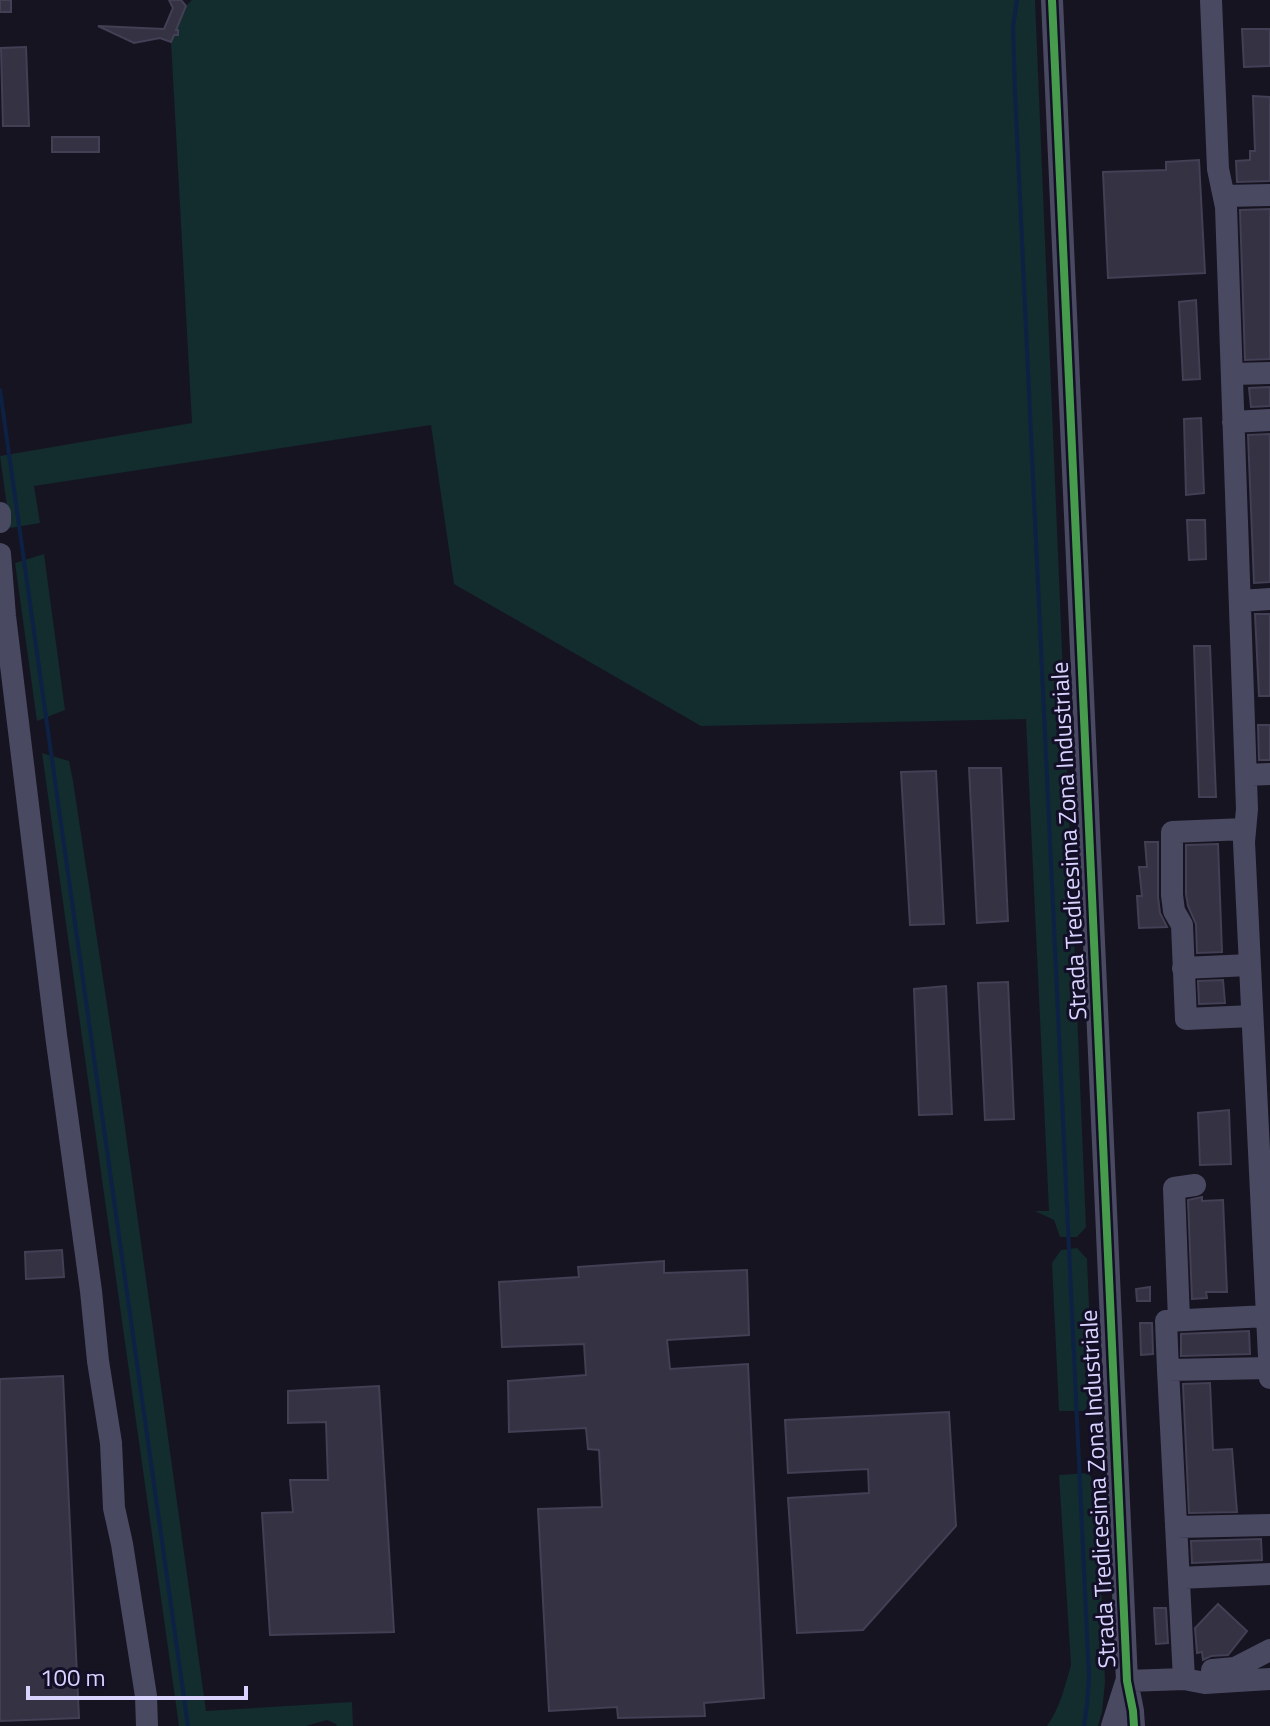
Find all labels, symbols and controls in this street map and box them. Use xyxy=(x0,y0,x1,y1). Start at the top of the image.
street label: Strada Tredicesima Zona Industriale xyxy=(1041,661,1095,1021)
street label: Strada Tredicesima Zona Industriale xyxy=(1070,1309,1124,1669)
scale bar xyxy=(28,1650,246,1700)
text: 100 m xyxy=(40,1659,106,1695)

